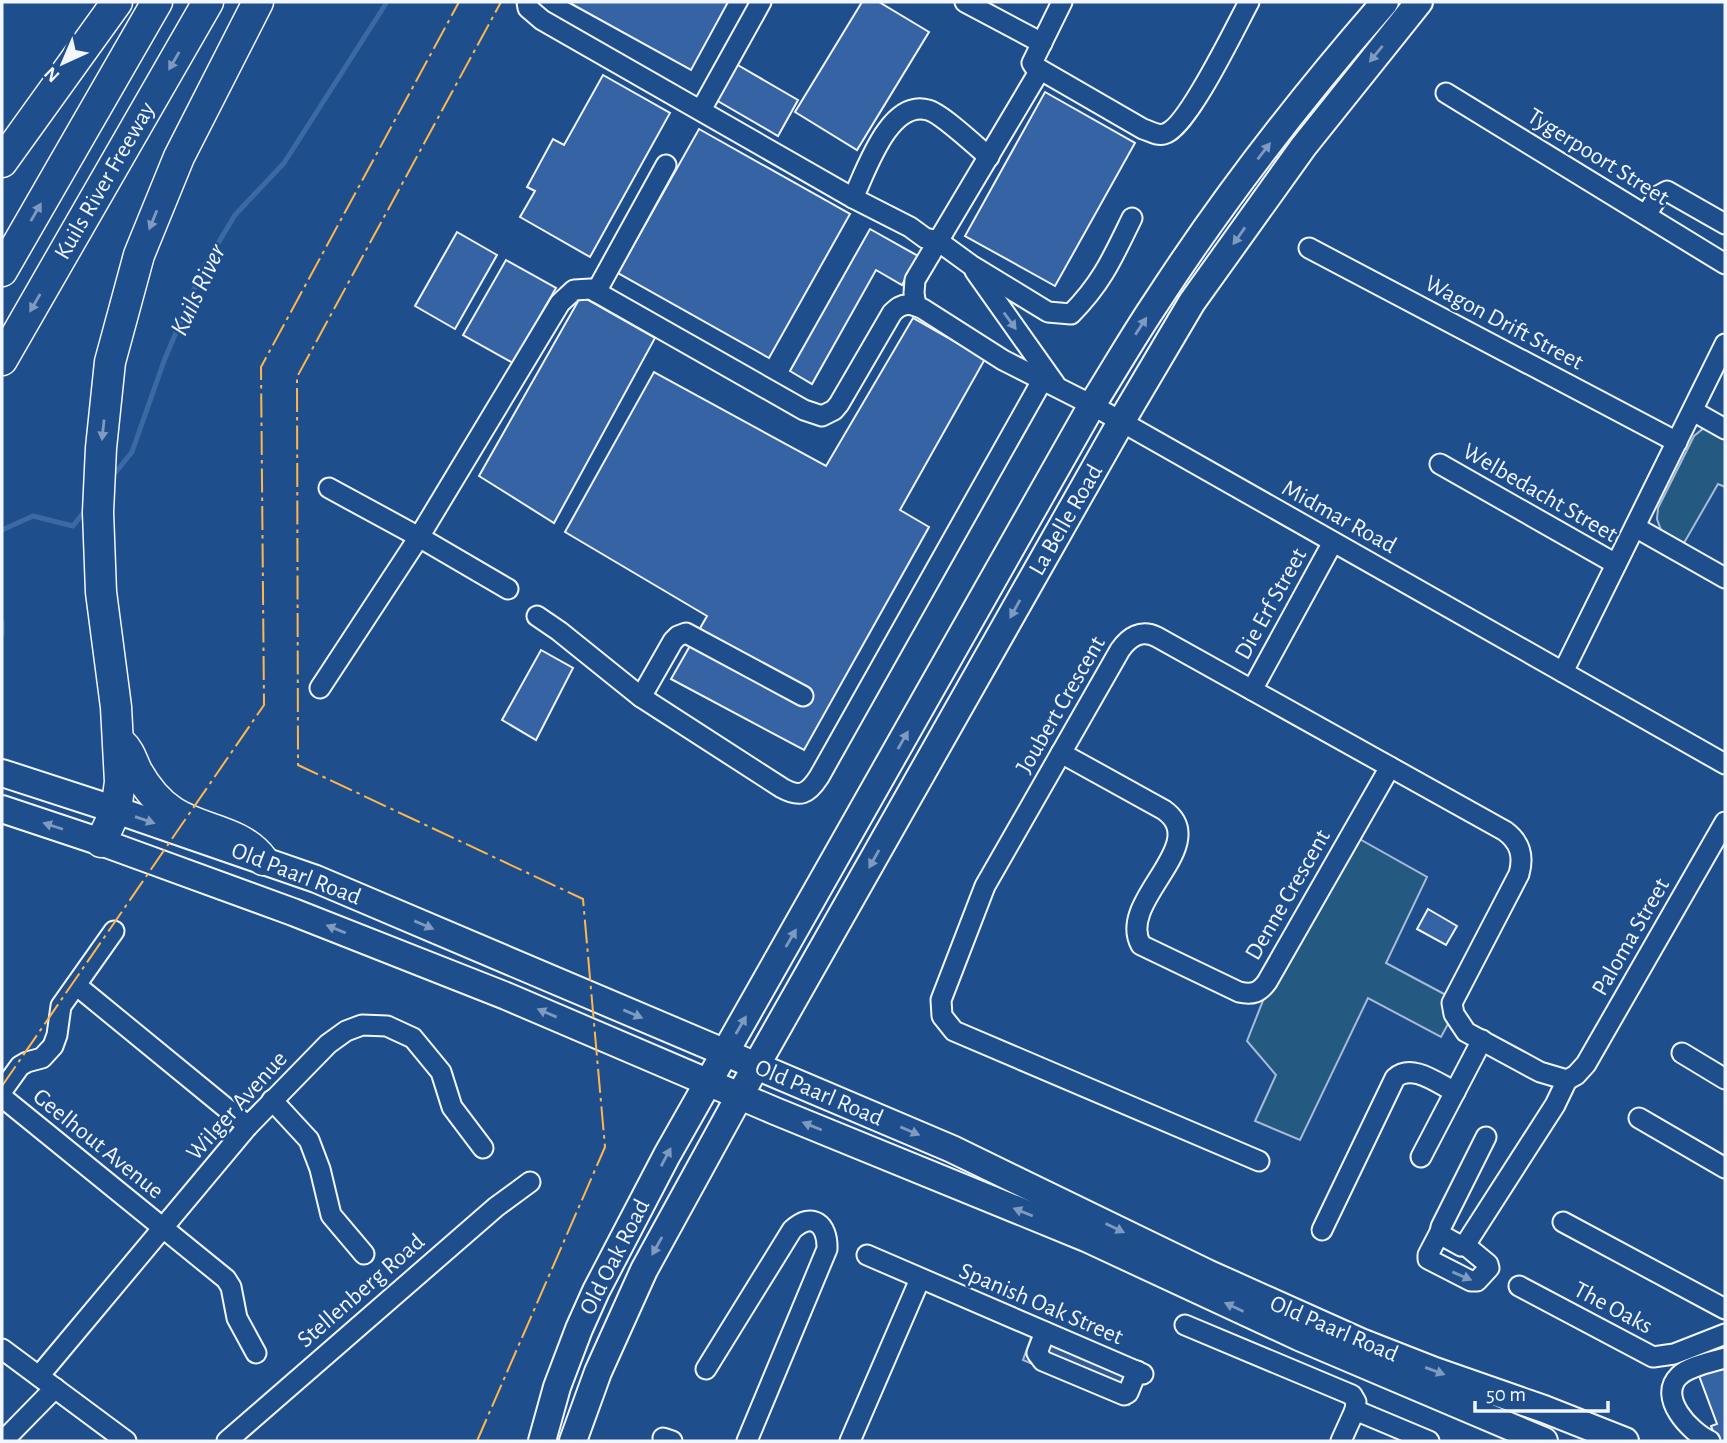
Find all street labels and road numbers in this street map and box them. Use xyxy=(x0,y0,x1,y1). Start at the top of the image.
street label: Kuils River Freeway xyxy=(50,98,160,264)
street label: Tygerpoort Street xyxy=(1523,104,1673,210)
street label: Wagon Drift Street xyxy=(1421,271,1587,375)
street label: Welbedacht Street xyxy=(1459,439,1622,547)
street label: La Belle Road xyxy=(1025,461,1107,579)
street label: Midmar Road xyxy=(1278,476,1400,558)
street label: Die Erf Street xyxy=(1231,544,1312,664)
street label: Joubert Crescent xyxy=(1012,632,1110,778)
street label: Denne Crescent xyxy=(1241,825,1335,964)
street label: Old Paarl Road xyxy=(228,838,364,910)
street label: Paloma Street xyxy=(1588,874,1674,1000)
street label: Wilger Avenue xyxy=(182,1047,292,1165)
street label: Old Paarl Road xyxy=(751,1055,887,1131)
street label: Geelhout Avenue xyxy=(28,1084,168,1204)
street label: Old Oak Road xyxy=(576,1195,654,1319)
street label: Stellenberg Road xyxy=(293,1230,429,1352)
street label: Spanish Oak Street xyxy=(955,1259,1127,1349)
street label: The Oaks xyxy=(1570,1277,1656,1339)
street label: Old Paarl Road xyxy=(1266,1291,1402,1367)

